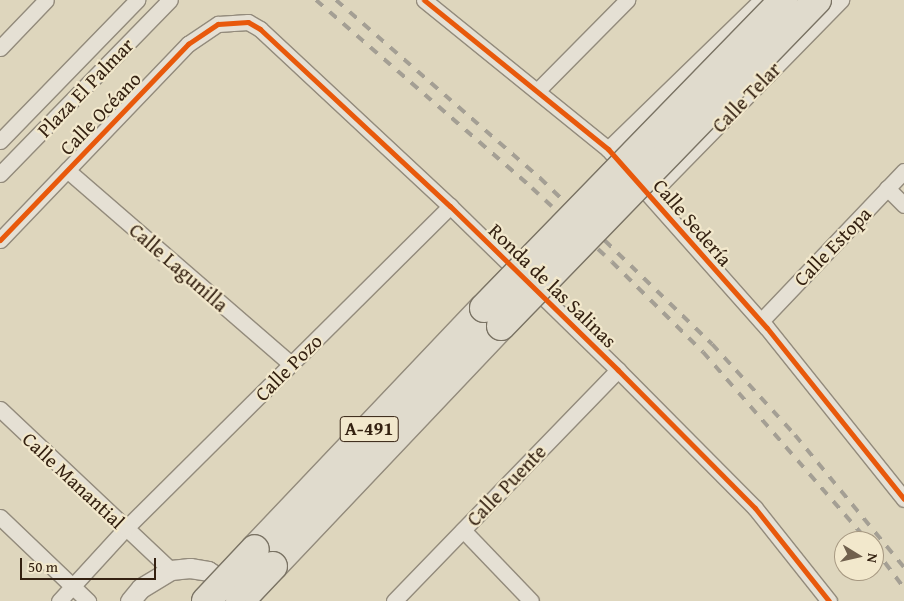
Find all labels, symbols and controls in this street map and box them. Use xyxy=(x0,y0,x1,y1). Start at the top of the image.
street label: Plaza El Palmar xyxy=(32,32,138,142)
street label: Calle Telar xyxy=(707,57,785,137)
street label: Calle Océano xyxy=(54,66,146,160)
street label: Calle Sedería xyxy=(649,173,737,271)
street label: Calle Estopa xyxy=(788,201,876,291)
street label: Calle Lagunilla xyxy=(125,218,233,316)
street label: Ronda de las Salinas xyxy=(484,218,622,352)
street label: Calle Pozo xyxy=(249,328,327,406)
road number: A-491 xyxy=(339,412,399,446)
street label: Calle Manantial xyxy=(18,427,130,533)
street label: Calle Puente xyxy=(461,439,551,531)
north arrow xyxy=(834,531,884,581)
scale bar xyxy=(22,548,159,580)
text: N xyxy=(862,552,883,564)
text: 50 m xyxy=(28,556,58,577)

